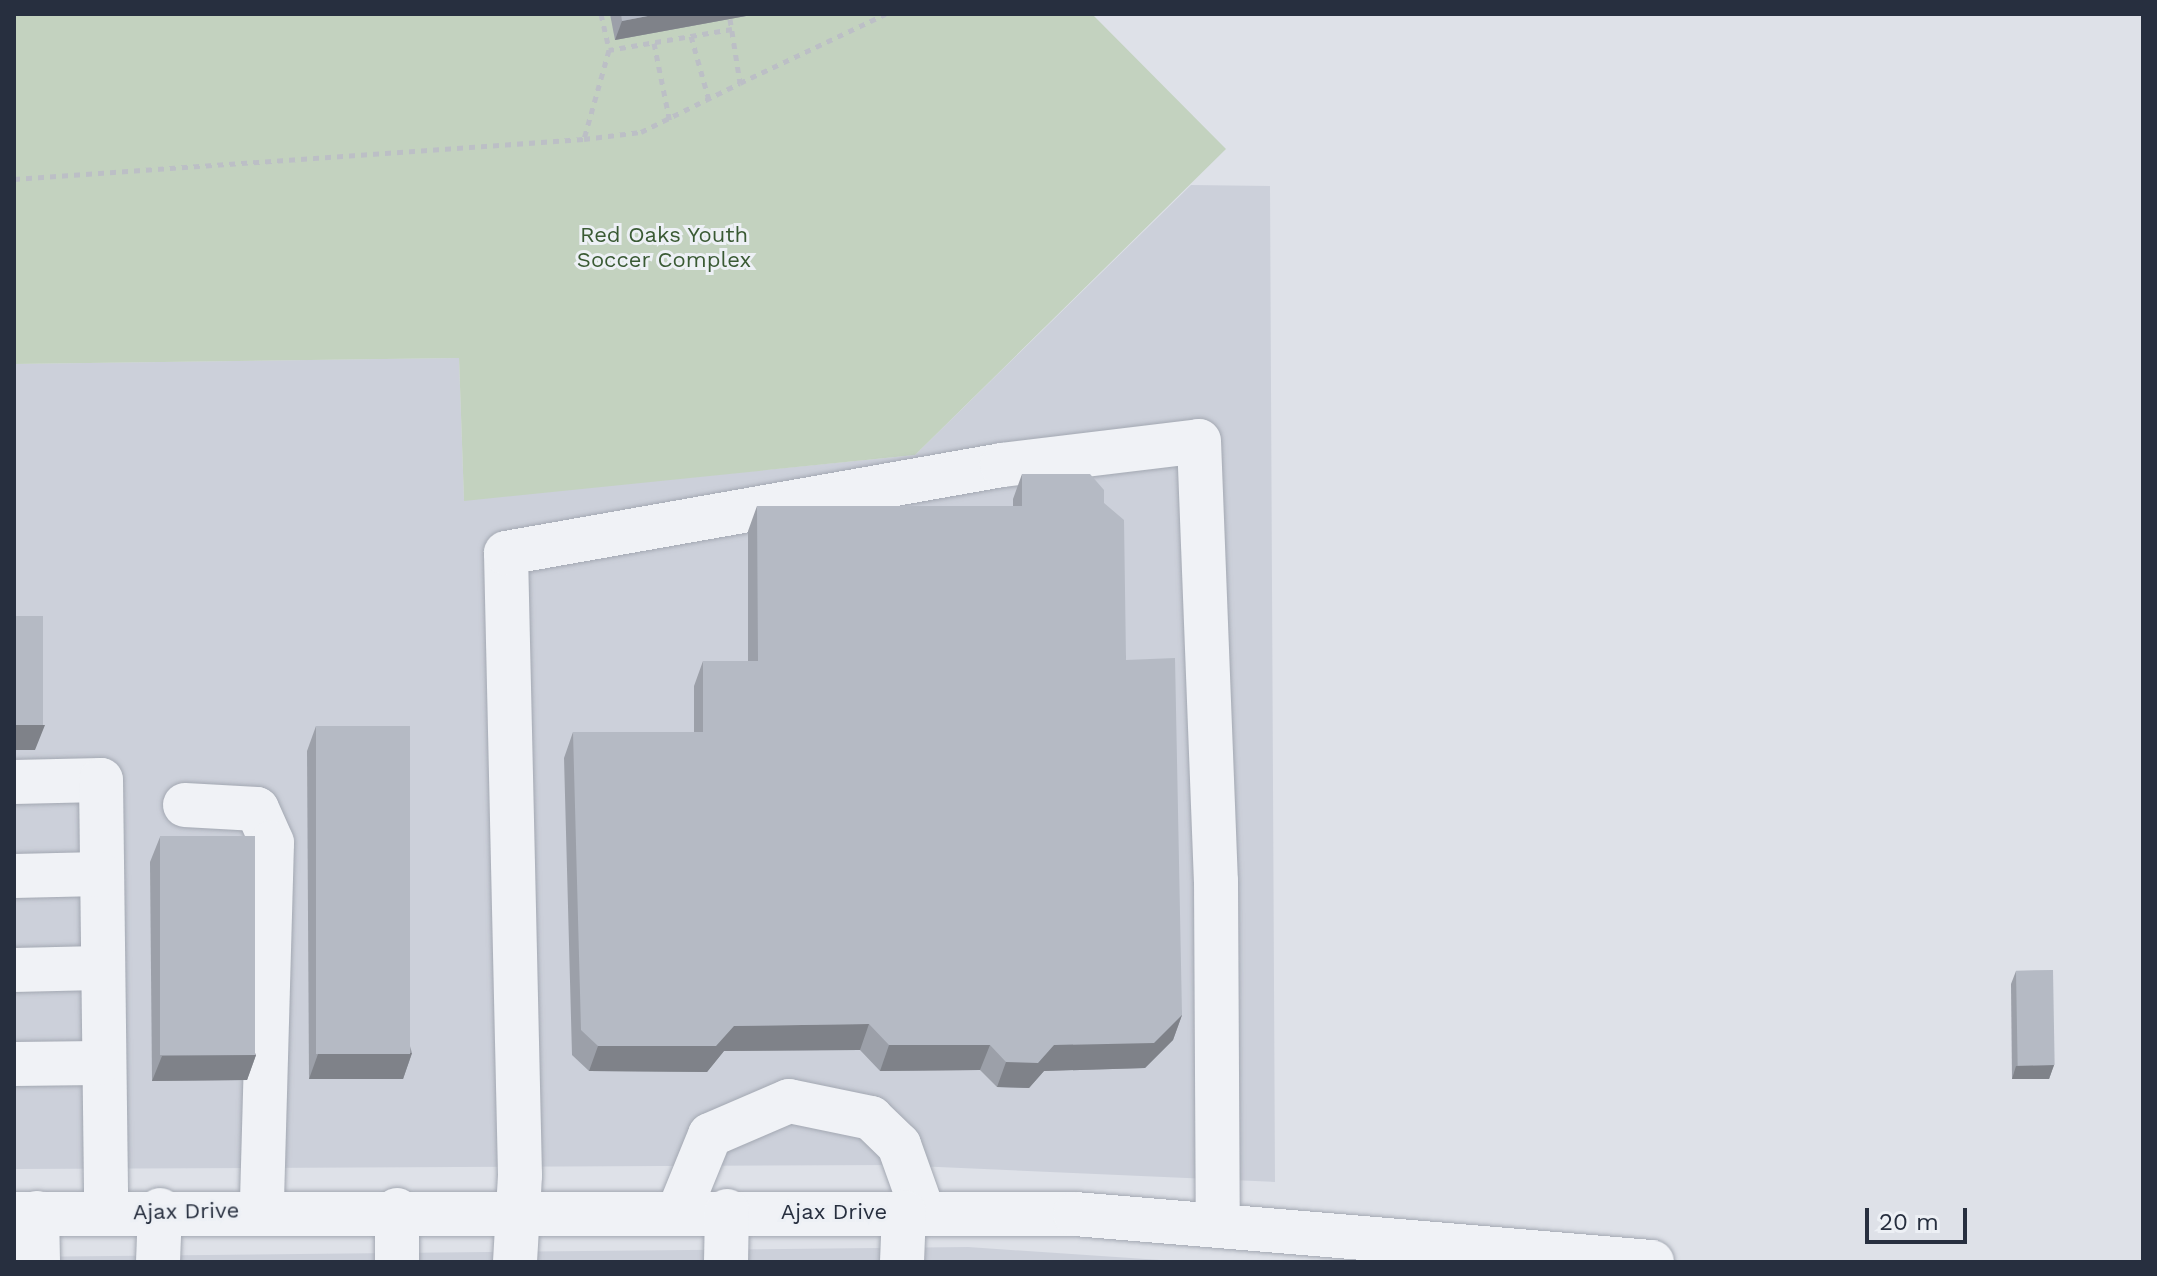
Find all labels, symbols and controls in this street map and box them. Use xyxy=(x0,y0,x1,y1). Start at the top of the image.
park label: Red Oaks Youth Soccer Complex xyxy=(577,221,751,272)
scale bar xyxy=(1869,1192,1971,1242)
street label: Ajax Drive xyxy=(132,1197,240,1225)
street label: Ajax Drive xyxy=(781,1199,887,1225)
text: 20 m xyxy=(1879,1208,1939,1236)

